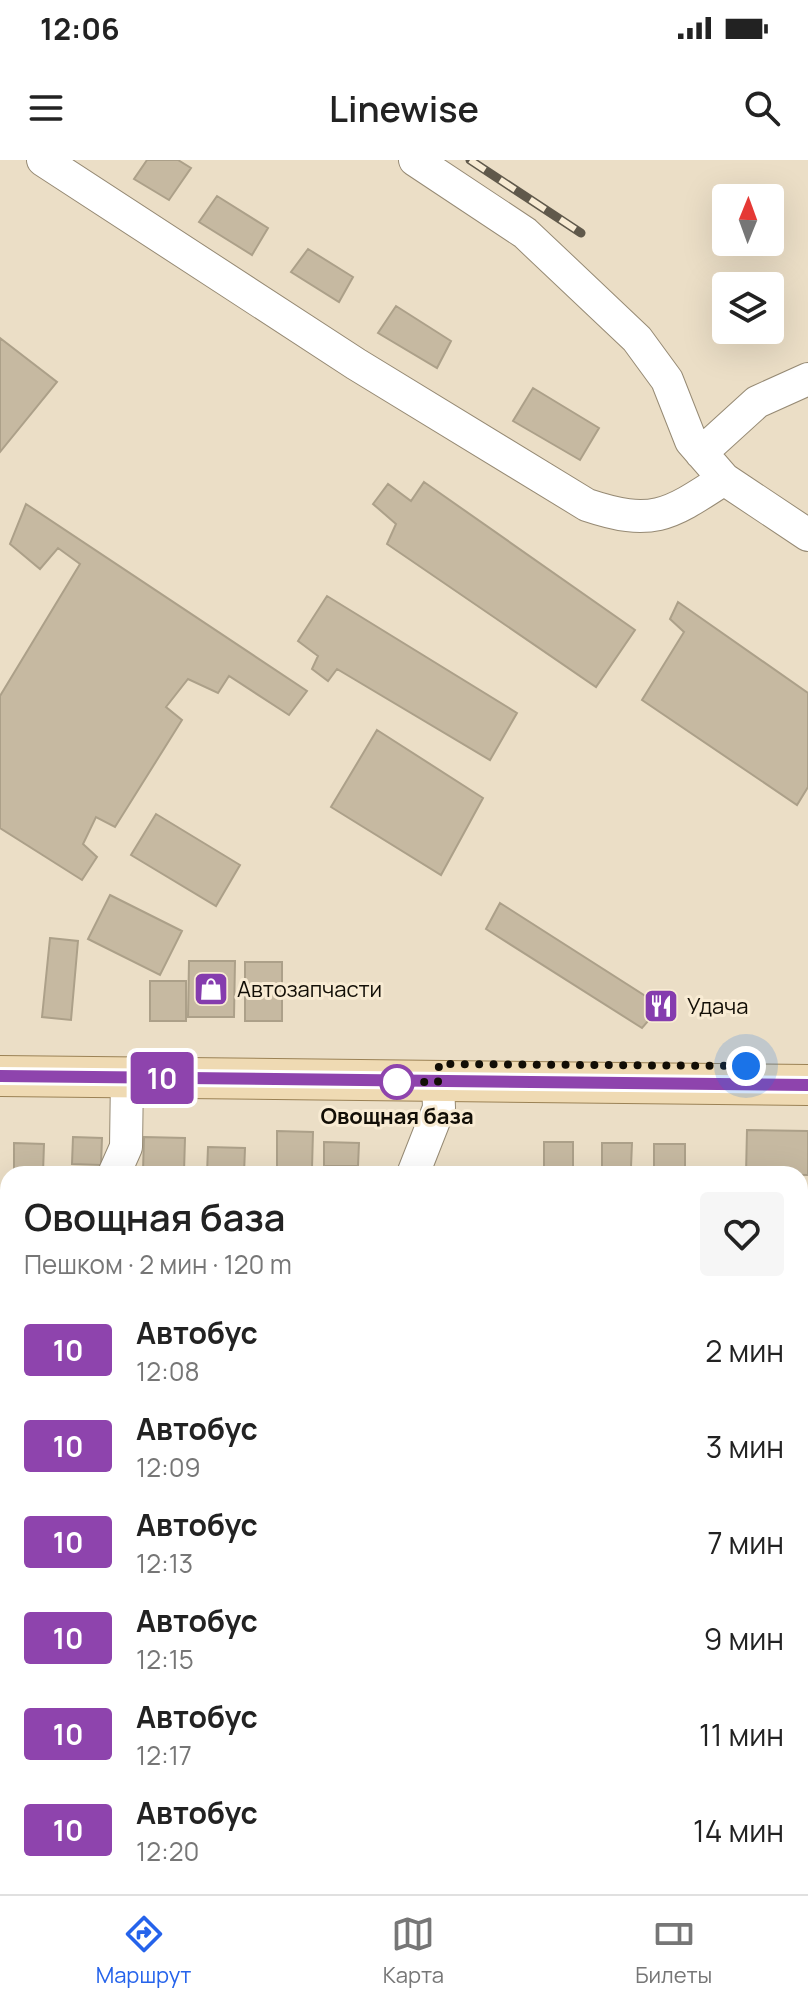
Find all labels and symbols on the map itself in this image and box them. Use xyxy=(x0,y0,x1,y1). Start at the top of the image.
north arrow xyxy=(712,184,784,256)
shop icon: Автозапчасти xyxy=(192,970,230,1008)
place label: Автозапчасти xyxy=(237,974,382,1004)
restaurant icon: Удача xyxy=(642,987,680,1025)
place label: Удача xyxy=(687,991,749,1021)
your location xyxy=(726,1046,766,1086)
line badge: 10 xyxy=(126,1052,198,1104)
marker: Овощная база xyxy=(380,1065,414,1099)
place label: Овощная база xyxy=(320,1101,474,1131)

